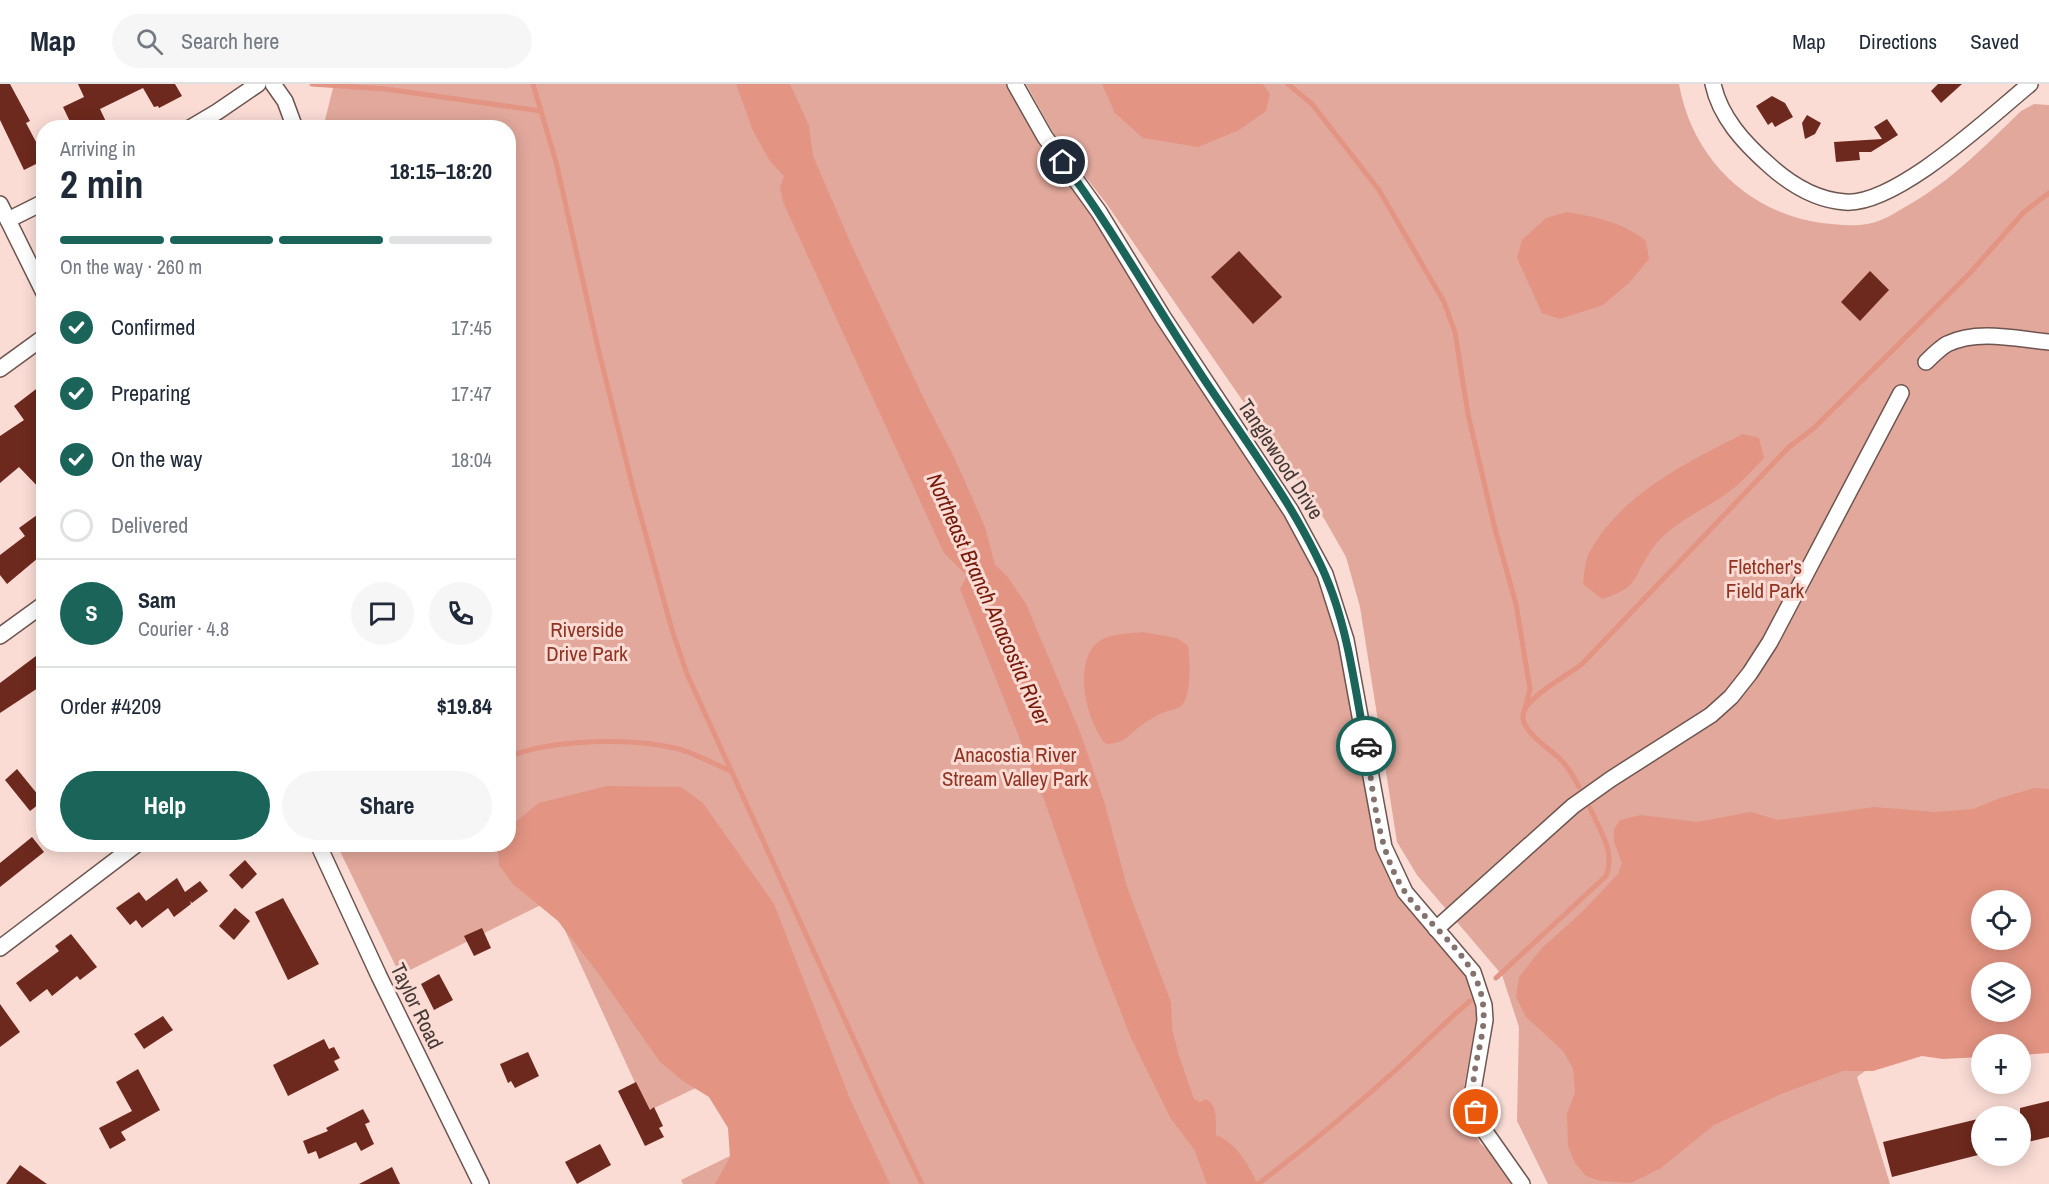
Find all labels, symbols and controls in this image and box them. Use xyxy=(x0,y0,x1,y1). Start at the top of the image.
search box xyxy=(112,14,532,68)
text: Map xyxy=(30,22,76,60)
icon: search xyxy=(133,25,166,58)
text: Search here xyxy=(181,26,279,56)
text: Map xyxy=(1792,27,1826,56)
text: Directions xyxy=(1859,27,1937,56)
text: Saved xyxy=(1970,27,2019,56)
text: Arriving in xyxy=(60,135,136,162)
pin xyxy=(1037,136,1088,187)
icon: home xyxy=(1046,145,1079,178)
text: 18:15–18:20 xyxy=(390,156,492,186)
text: 2 min xyxy=(60,158,144,210)
text: On the way · 260 m xyxy=(60,253,202,280)
icon: check xyxy=(60,311,93,344)
text: Confirmed xyxy=(111,312,195,342)
text: 17:45 xyxy=(451,314,492,341)
icon: check xyxy=(60,377,93,410)
text: Preparing xyxy=(111,378,190,408)
text: 17:47 xyxy=(451,380,492,407)
street label: Tanglewood Drive xyxy=(1231,393,1331,525)
icon: check xyxy=(60,443,93,476)
text: On the way xyxy=(111,444,202,474)
text: 18:04 xyxy=(451,446,492,473)
water label: Northeast Branch Anacostia River xyxy=(920,468,1059,730)
text: Delivered xyxy=(111,510,188,540)
park label: Fletcher's Field Park xyxy=(1726,552,1805,605)
button: chat xyxy=(351,582,414,645)
button: phone xyxy=(429,582,492,645)
text: Sam xyxy=(138,585,176,615)
text: S xyxy=(85,598,98,628)
text: Courier · 4.8 xyxy=(138,615,229,642)
park label: Riverside Drive Park xyxy=(546,615,628,668)
text: Order #4209 xyxy=(60,691,161,721)
text: $19.84 xyxy=(437,691,492,721)
courier xyxy=(1336,716,1396,776)
icon: car xyxy=(1350,730,1383,763)
park label: Anacostia River Stream Valley Park xyxy=(942,740,1088,793)
button: Help xyxy=(60,771,270,840)
button: Share xyxy=(282,771,492,840)
map controls xyxy=(1971,890,2031,1166)
button: locate xyxy=(1971,890,2031,950)
street label: Taylor Road xyxy=(384,958,450,1054)
button: layers xyxy=(1971,962,2031,1022)
button: + xyxy=(1971,1034,2031,1094)
pin xyxy=(1450,1086,1501,1137)
icon: bag xyxy=(1459,1095,1492,1128)
button: − xyxy=(1971,1106,2031,1166)

